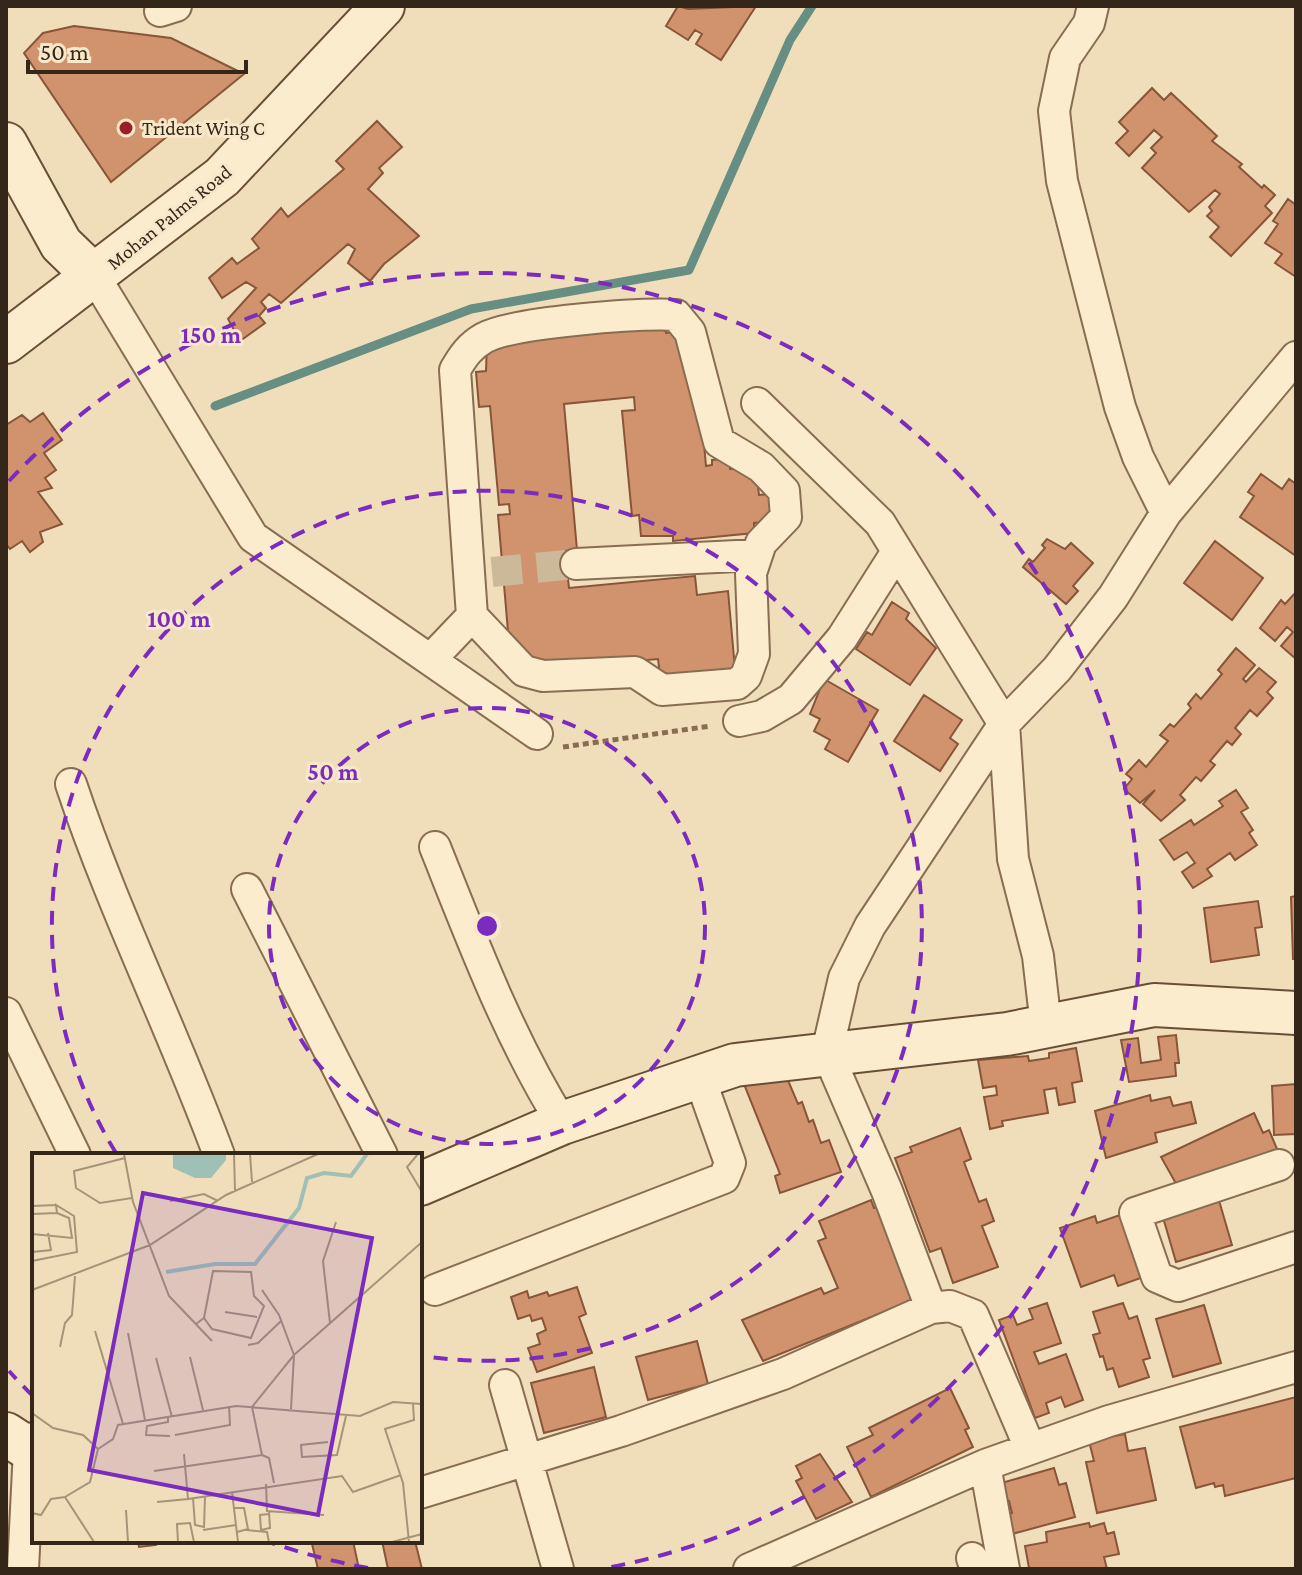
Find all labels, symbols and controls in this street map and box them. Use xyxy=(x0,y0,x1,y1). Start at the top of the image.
scale bar xyxy=(28,24,246,74)
text: 50 m xyxy=(40,38,89,65)
place label: Trident Wing C xyxy=(142,117,265,140)
marker: Trident Wing C xyxy=(117,119,135,137)
street label: Mohan Palms Road xyxy=(102,160,236,274)
text: 150 m xyxy=(181,321,242,348)
text: 100 m xyxy=(147,605,211,632)
text: 50 m xyxy=(307,758,359,785)
centre of rings xyxy=(473,912,501,940)
inset map xyxy=(32,1153,422,1543)

